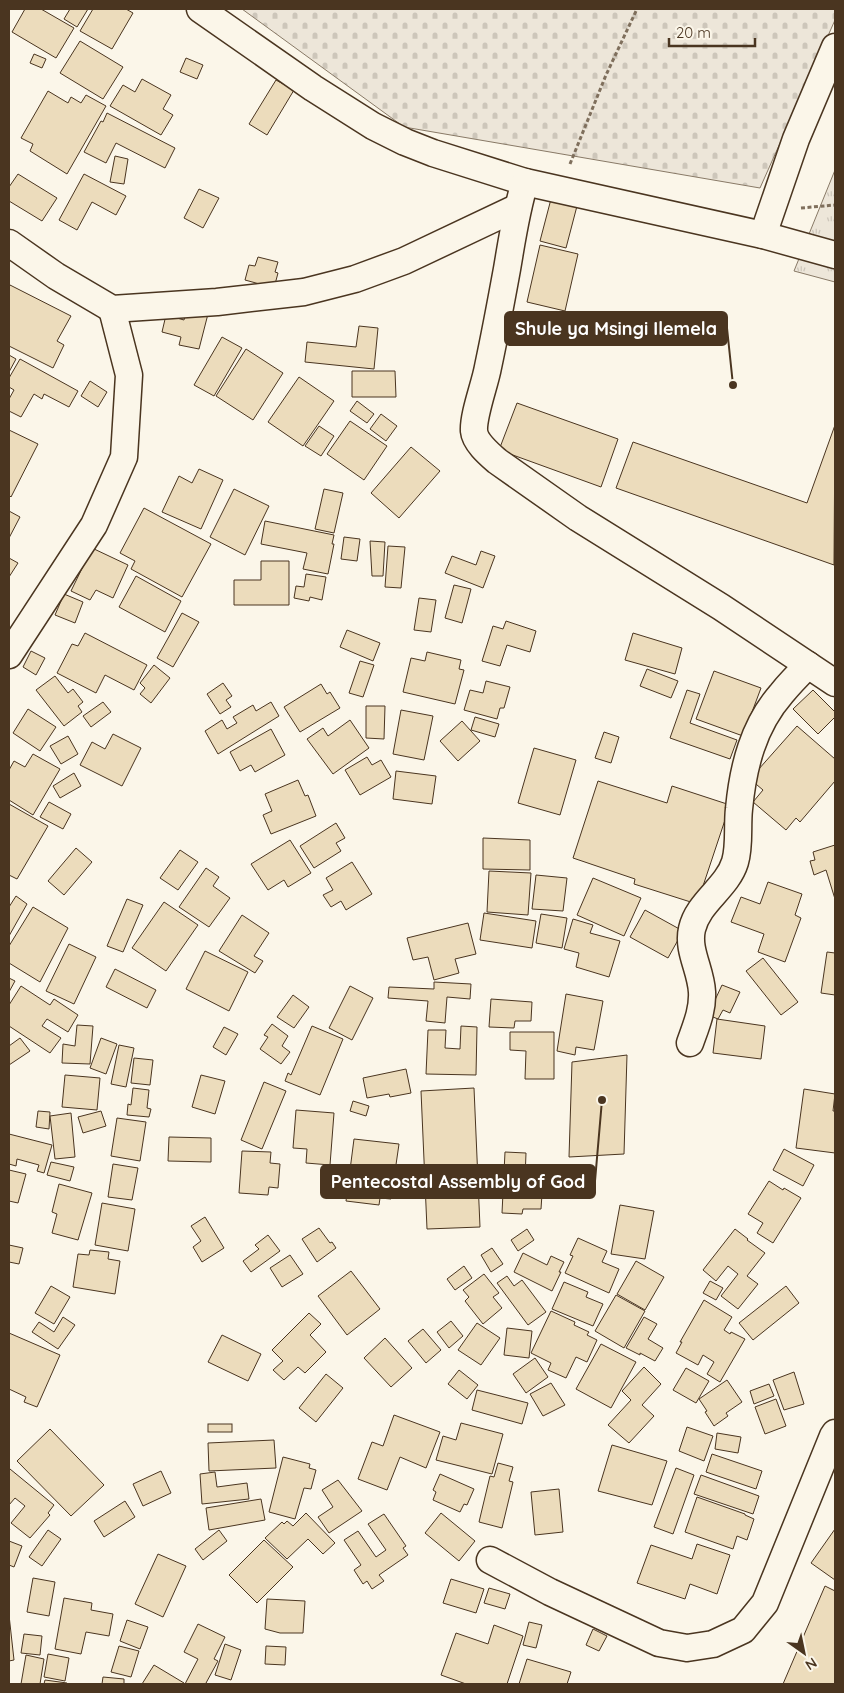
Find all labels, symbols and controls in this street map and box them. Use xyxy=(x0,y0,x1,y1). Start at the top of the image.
scale bar xyxy=(669,15,755,47)
text: 20 m xyxy=(676,23,711,42)
callout: Shule ya Msingi Ilemela xyxy=(505,312,727,345)
text: Shule ya Msingi Ilemela xyxy=(515,317,717,340)
callout: Pentecostal Assembly of God xyxy=(321,1165,595,1198)
text: Pentecostal Assembly of God xyxy=(331,1170,585,1193)
north arrow xyxy=(779,1628,829,1678)
text: N xyxy=(802,1654,820,1674)

